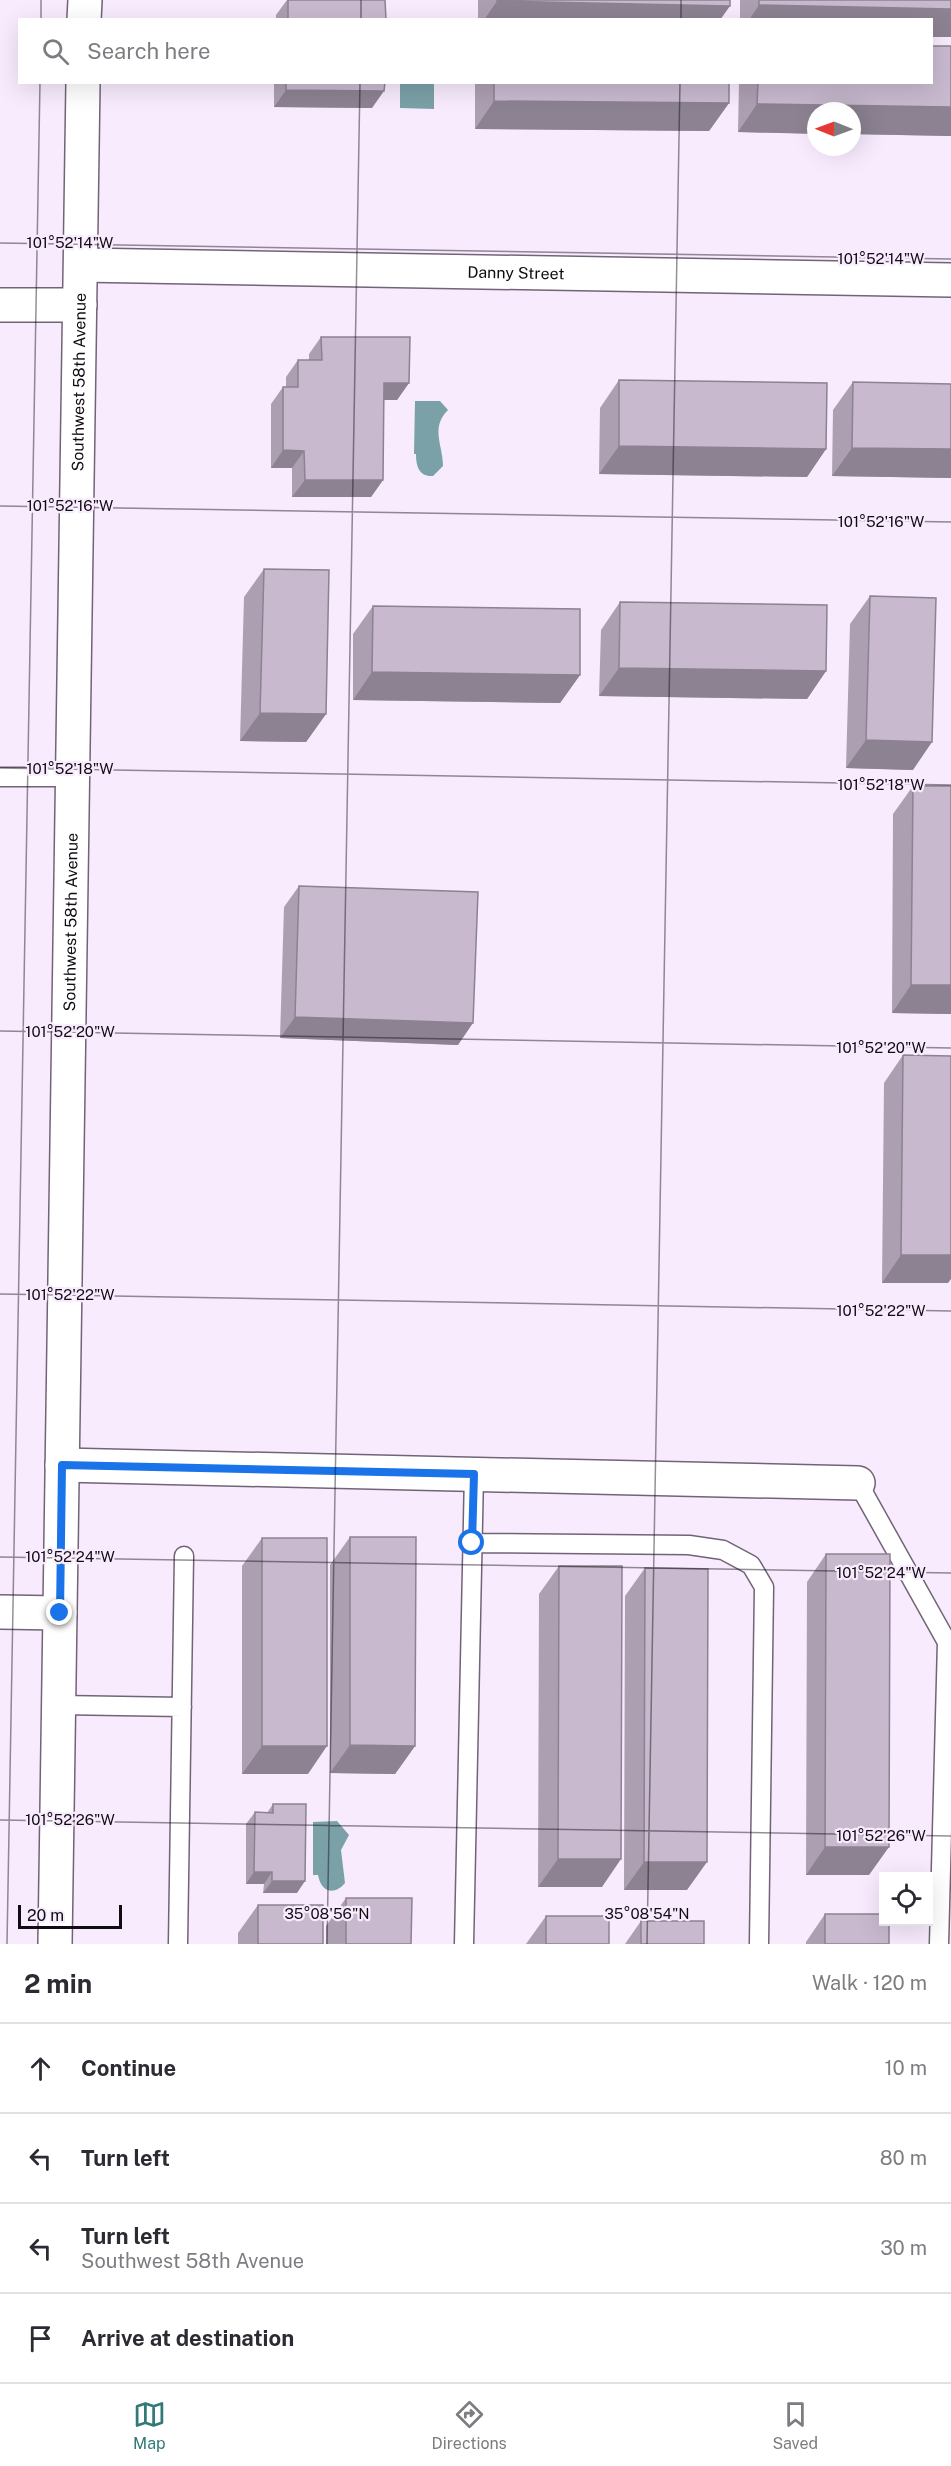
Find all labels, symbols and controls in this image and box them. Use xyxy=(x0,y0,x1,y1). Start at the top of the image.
search box xyxy=(18,18,933,84)
icon: search xyxy=(39,35,72,68)
text: Search here xyxy=(87,38,211,64)
north arrow xyxy=(807,102,861,156)
text: 101°52'14"W xyxy=(27,234,113,251)
text: 101°52'14"W xyxy=(838,250,924,267)
street label: Danny Street xyxy=(467,263,565,283)
street label: Southwest 58th Avenue xyxy=(68,293,90,472)
text: 101°52'16"W xyxy=(27,497,113,514)
text: 101°52'16"W xyxy=(838,513,924,530)
text: 101°52'18"W xyxy=(26,760,114,777)
text: 101°52'18"W xyxy=(837,776,925,793)
street label: Southwest 58th Avenue xyxy=(60,833,82,1012)
text: 101°52'20"W xyxy=(25,1023,115,1040)
text: 101°52'20"W xyxy=(836,1039,926,1056)
text: 101°52'22"W xyxy=(25,1286,115,1303)
text: 101°52'22"W xyxy=(836,1302,926,1319)
route start xyxy=(458,1529,484,1555)
text: 101°52'24"W xyxy=(25,1548,115,1565)
text: 101°52'24"W xyxy=(836,1564,926,1581)
route end xyxy=(46,1599,72,1625)
text: 101°52'26"W xyxy=(25,1811,115,1828)
text: 101°52'26"W xyxy=(836,1827,926,1844)
map controls xyxy=(879,1872,933,1926)
button: locate xyxy=(879,1872,933,1926)
scale bar xyxy=(18,1902,122,1930)
text: 35°08'56"N xyxy=(284,1905,370,1922)
text: 35°08'54"N xyxy=(604,1905,690,1922)
text: 20 m xyxy=(27,1906,64,1925)
text: 2 min xyxy=(24,1968,92,1999)
text: Walk · 120 m xyxy=(812,1971,927,1995)
icon: ahead xyxy=(24,2052,57,2085)
text: Continue xyxy=(81,2055,176,2081)
text: 10 m xyxy=(884,2056,927,2080)
icon: left xyxy=(24,2142,57,2175)
text: Turn left xyxy=(81,2145,170,2171)
text: 80 m xyxy=(880,2146,927,2170)
text: Turn left xyxy=(81,2223,170,2249)
icon: left xyxy=(24,2232,57,2265)
text: 30 m xyxy=(880,2236,927,2260)
text: Southwest 58th Avenue xyxy=(81,2249,304,2273)
icon: arrive xyxy=(24,2322,57,2355)
text: Arrive at destination xyxy=(81,2325,294,2351)
tab: Map xyxy=(133,2398,166,2453)
tab: Directions xyxy=(432,2398,507,2453)
tab: Saved xyxy=(772,2398,818,2453)

